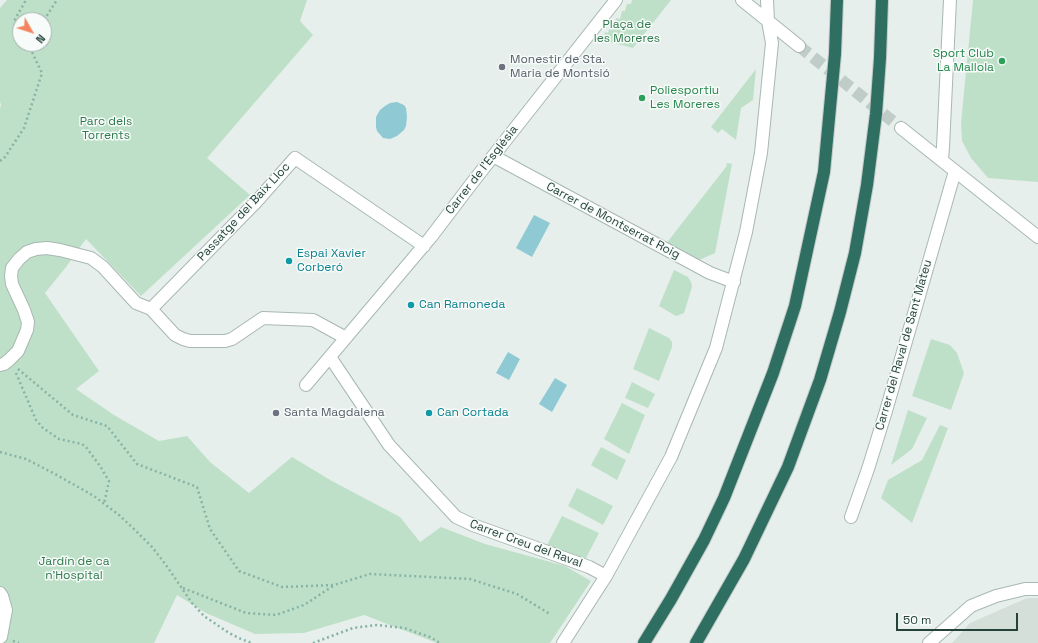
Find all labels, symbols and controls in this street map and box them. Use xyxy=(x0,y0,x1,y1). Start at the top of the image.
north arrow xyxy=(12,12,52,52)
park label: Plaça de les Moreres xyxy=(594,18,660,46)
text: N xyxy=(33,32,48,46)
place label: Sport Club La Mallola xyxy=(933,47,994,75)
place label: Monestir de Sta. Maria de Montsió xyxy=(510,53,610,81)
marker: Sport Club La Mallola xyxy=(997,56,1007,66)
marker: Monestir de Sta. Maria de Montsió xyxy=(497,62,507,72)
place label: Poliesportiu Les Moreres xyxy=(650,84,720,112)
marker: Poliesportiu Les Moreres xyxy=(637,93,647,103)
park label: Parc dels Torrents xyxy=(80,115,132,143)
street label: Carrer de l'Església xyxy=(443,123,521,217)
street label: Passatge del Baix Lloc xyxy=(195,160,293,264)
street label: Carrer de Montserrat Roig xyxy=(544,180,682,262)
place label: Espai Xavier Corberó xyxy=(297,247,366,275)
marker: Espai Xavier Corberó xyxy=(284,256,294,266)
street label: Carrer del Raval de Sant Mateu xyxy=(873,258,935,432)
place label: Can Ramoneda xyxy=(419,298,505,312)
marker: Can Ramoneda xyxy=(406,300,416,310)
place label: Santa Magdalena xyxy=(284,406,385,420)
place label: Can Cortada xyxy=(437,406,509,420)
marker: Santa Magdalena xyxy=(271,408,281,418)
marker: Can Cortada xyxy=(424,408,434,418)
street label: Carrer Creu del Raval xyxy=(468,517,584,571)
park label: Jardín de ca n'Hospital xyxy=(38,555,110,583)
scale bar xyxy=(898,605,1020,631)
text: 50 m xyxy=(903,612,931,628)

